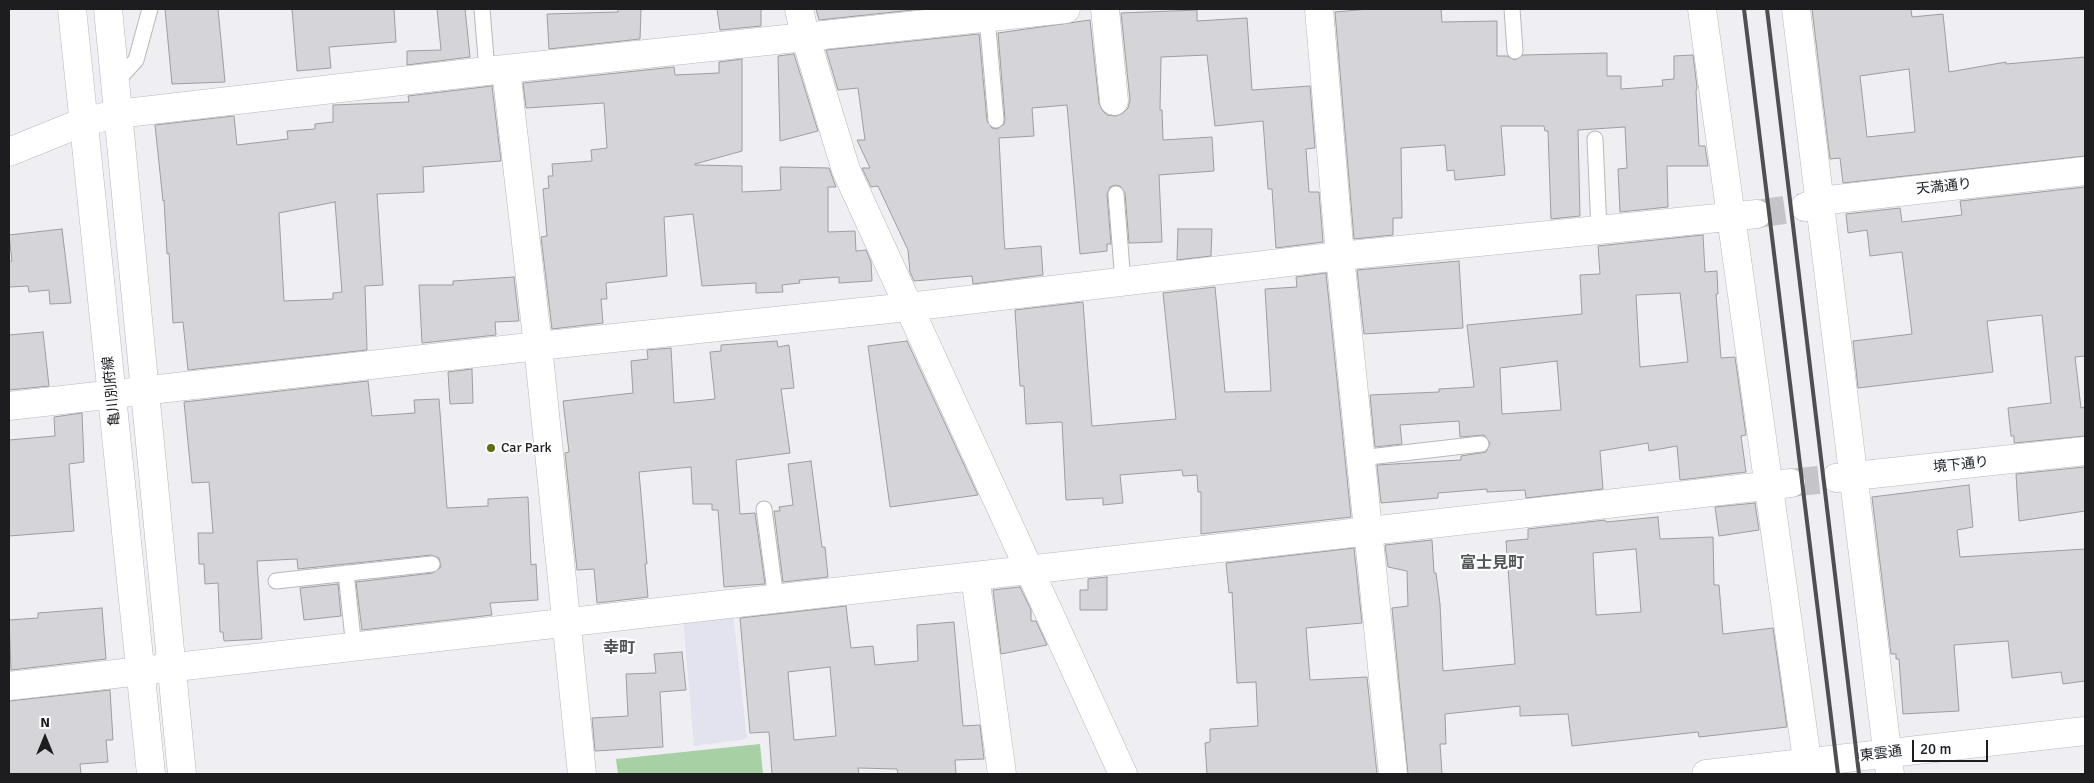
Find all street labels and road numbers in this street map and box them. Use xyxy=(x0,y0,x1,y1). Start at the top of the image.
street label: 天満通り xyxy=(1915,176,1973,198)
street label: 亀川別府線 xyxy=(100,355,124,427)
street label: 境下通り xyxy=(1932,454,1990,476)
street label: 東雲通 xyxy=(1859,743,1903,765)

